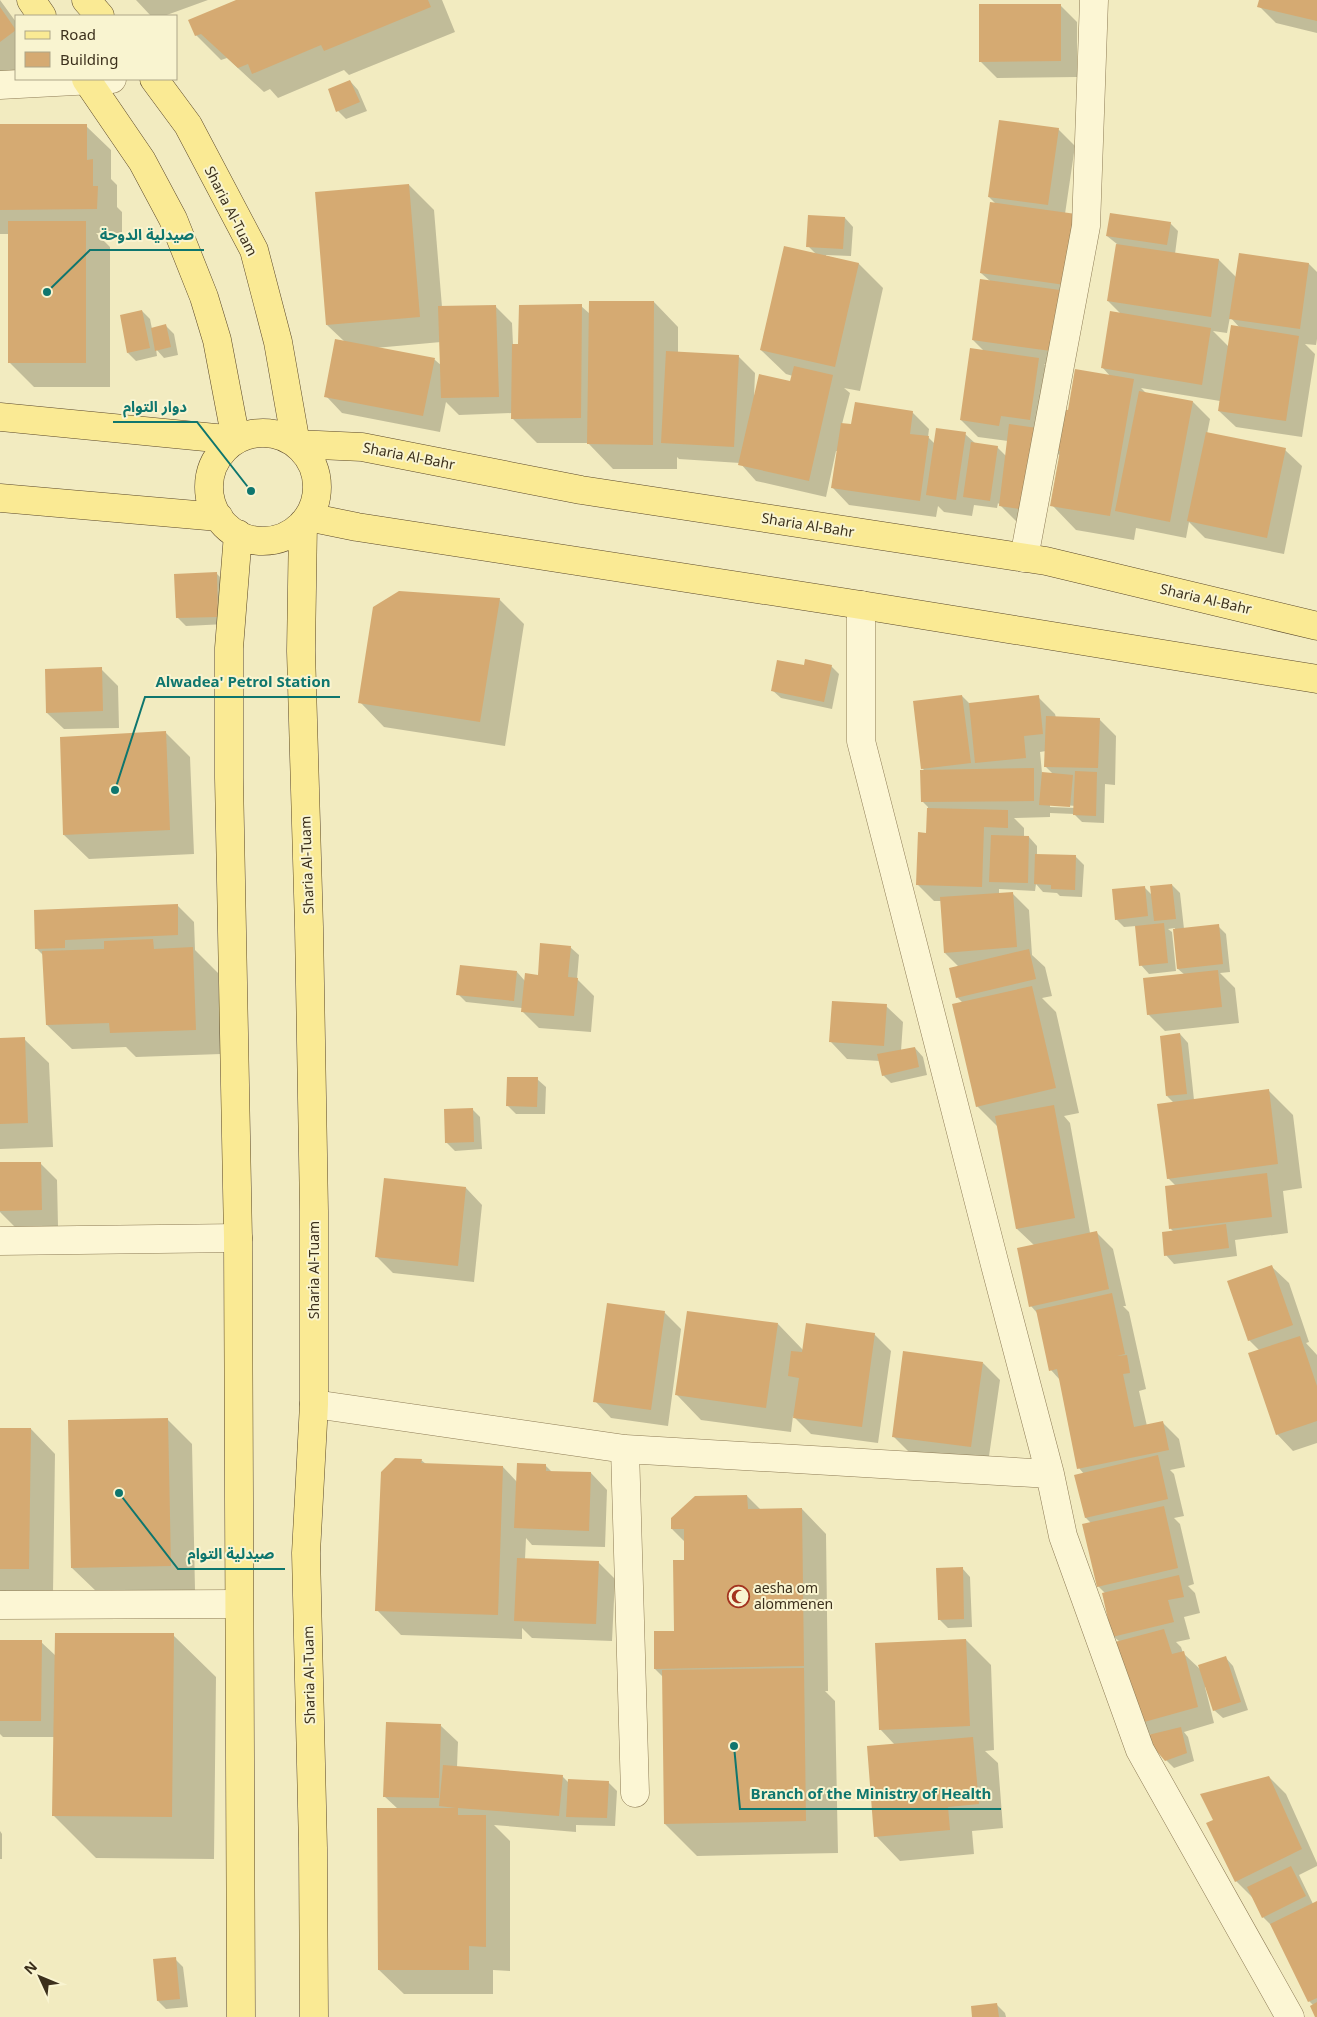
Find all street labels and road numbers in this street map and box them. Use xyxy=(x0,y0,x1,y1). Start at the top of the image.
street label: Sharia Al-Tuam xyxy=(195,161,266,262)
street label: Sharia Al-Bahr xyxy=(360,433,458,480)
street label: Sharia Al-Bahr xyxy=(759,504,857,547)
street label: Sharia Al-Bahr xyxy=(1157,575,1255,624)
street label: Sharia Al-Tuam xyxy=(291,815,324,915)
street label: Sharia Al-Tuam xyxy=(300,1221,329,1319)
street label: Sharia Al-Tuam xyxy=(294,1626,325,1724)

